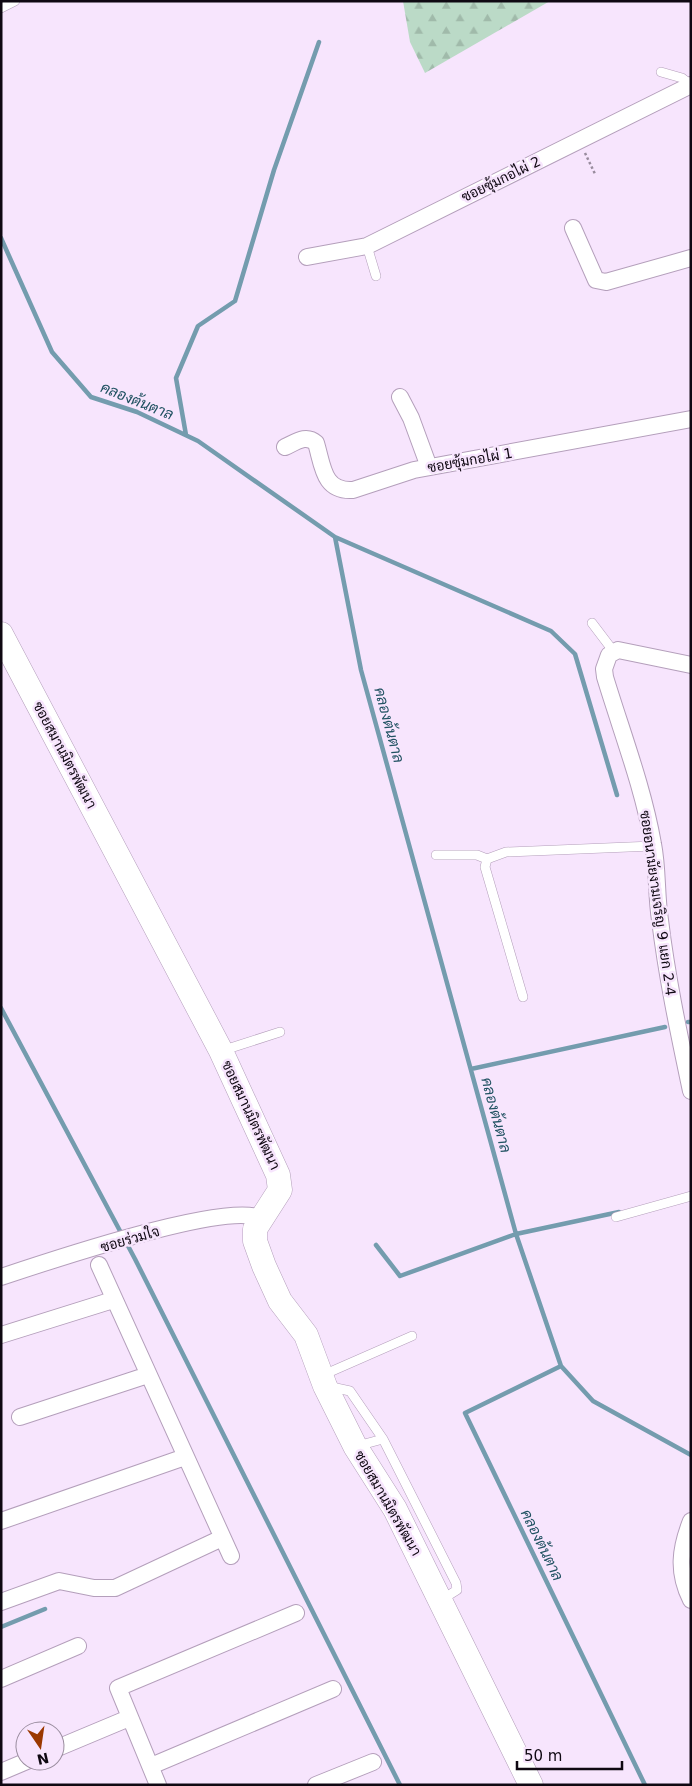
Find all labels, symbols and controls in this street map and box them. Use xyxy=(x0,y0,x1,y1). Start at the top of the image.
street label: ซอยซุ้มกอไผ่ 2 xyxy=(458,152,544,207)
water label: คลองต้นตาล xyxy=(98,377,177,424)
street label: ซอยซุ้มกอไผ่ 1 xyxy=(426,444,514,477)
water label: คลองต้นตาล xyxy=(370,685,409,765)
street label: ซอยสมานมิตรพัฒนา xyxy=(30,699,100,811)
street label: ซอยอนามัยงามเจริญ 9 แยก 2-4 xyxy=(636,809,679,997)
street label: ซอยสมานมิตรพัฒนา xyxy=(219,1058,283,1172)
water label: คลองต้นตาล xyxy=(477,1075,516,1155)
street label: ซอยร่วมใจ xyxy=(99,1223,161,1255)
street label: ซอยสมานมิตรพัฒนา xyxy=(351,1448,425,1558)
water label: คลองต้นตาล xyxy=(517,1506,568,1584)
north arrow xyxy=(15,1721,65,1771)
scale bar xyxy=(517,1738,622,1770)
text: 50 m xyxy=(524,1747,562,1765)
text: N xyxy=(35,1750,50,1768)

